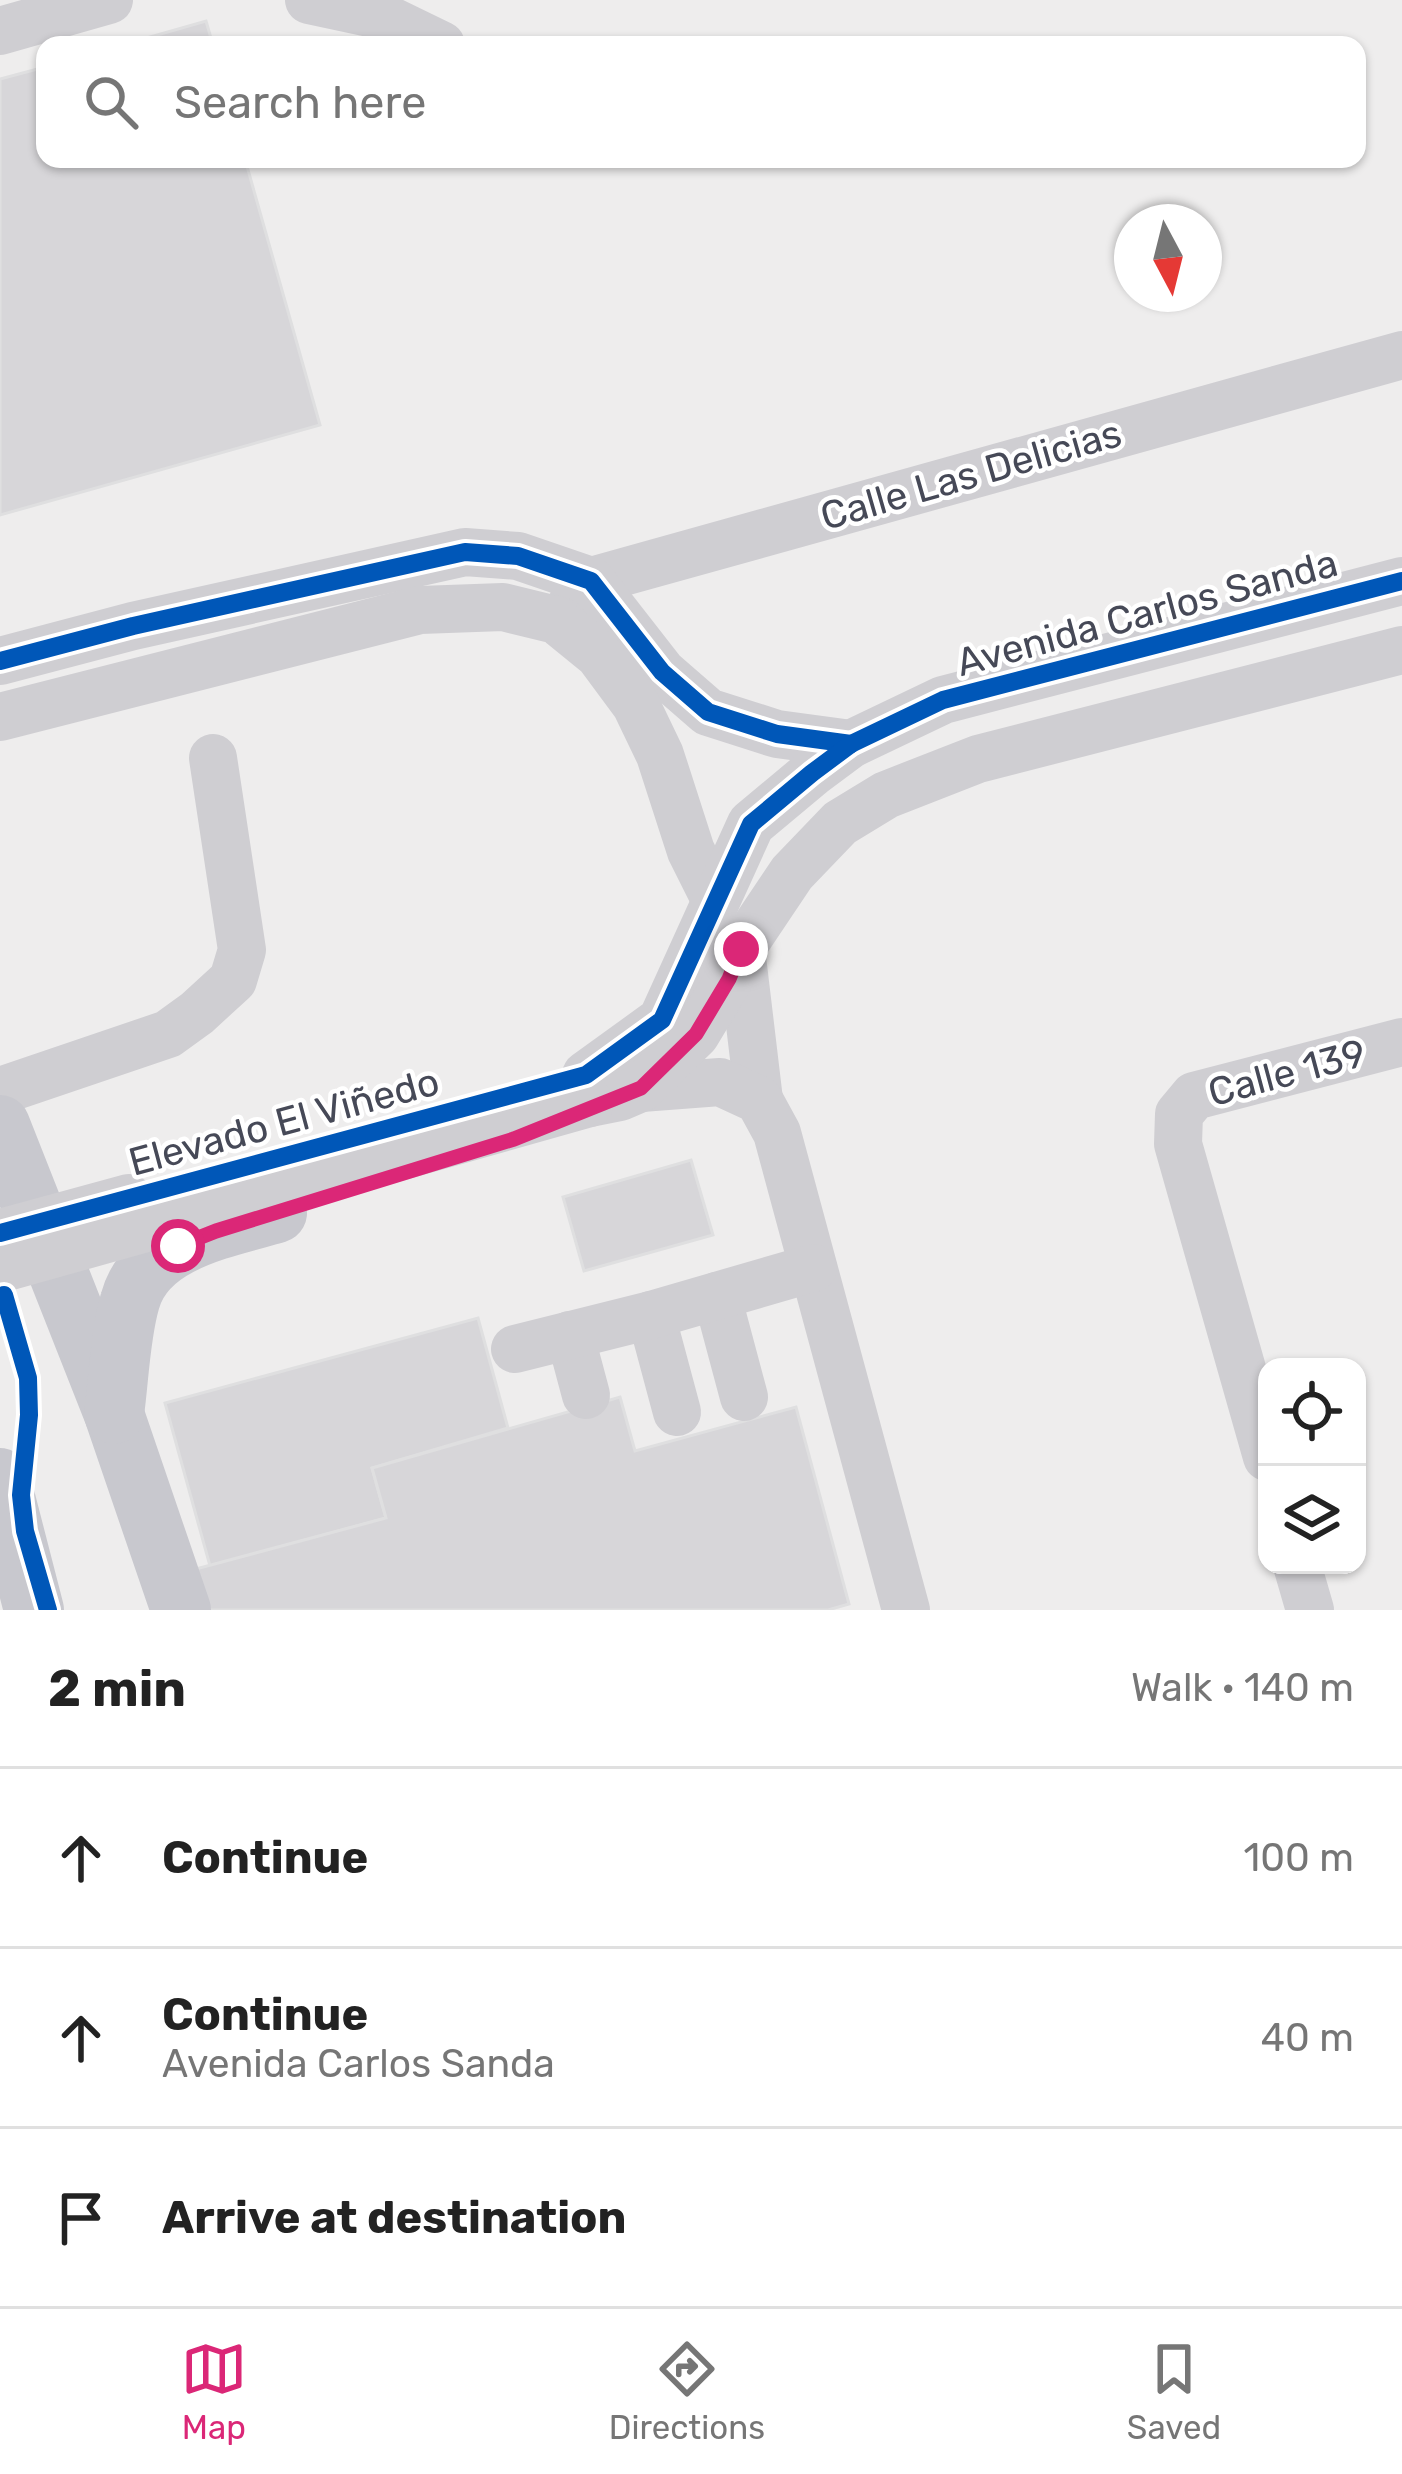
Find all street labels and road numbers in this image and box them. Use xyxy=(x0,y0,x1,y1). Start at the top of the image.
street label: Calle Las Delicias xyxy=(815,410,1127,540)
street label: Avenida Carlos Sanda xyxy=(951,540,1343,686)
street label: Calle 139 xyxy=(1203,1030,1371,1116)
street label: Elevado El Viñedo xyxy=(124,1058,444,1186)

